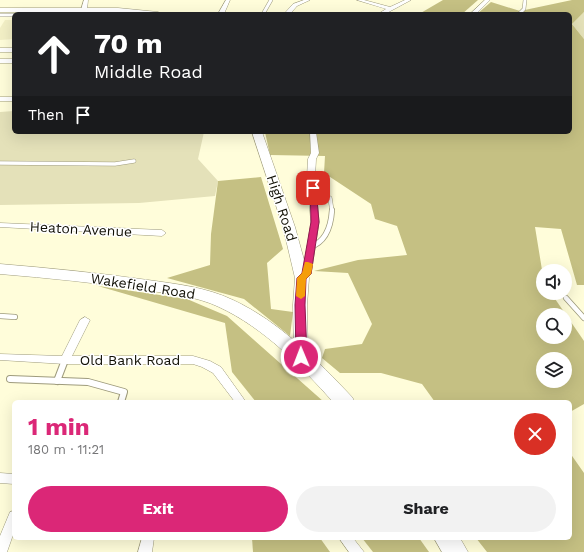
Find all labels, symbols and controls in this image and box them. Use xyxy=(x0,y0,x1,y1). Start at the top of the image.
text: 70 m xyxy=(94,27,163,60)
icon: ahead xyxy=(28,28,80,80)
text: Middle Road xyxy=(94,61,203,82)
icon: arrive xyxy=(72,104,94,126)
text: Then xyxy=(28,106,64,124)
pin xyxy=(296,171,330,205)
street label: High Road xyxy=(264,173,300,243)
icon: arrive xyxy=(302,177,324,199)
street label: Heaton Avenue xyxy=(29,218,133,240)
map controls xyxy=(536,264,572,388)
button: sound xyxy=(536,264,572,300)
street label: Wakefield Road xyxy=(89,270,197,302)
button: search xyxy=(536,308,572,344)
position arrow xyxy=(280,336,322,378)
street label: Old Bank Road xyxy=(80,352,180,368)
button: layers xyxy=(536,352,572,388)
text: 1 min xyxy=(28,413,90,441)
button: close xyxy=(514,413,556,455)
text: 180 m · 11:21 xyxy=(28,442,104,457)
button: Exit xyxy=(28,486,288,532)
button: Share xyxy=(296,486,556,532)

